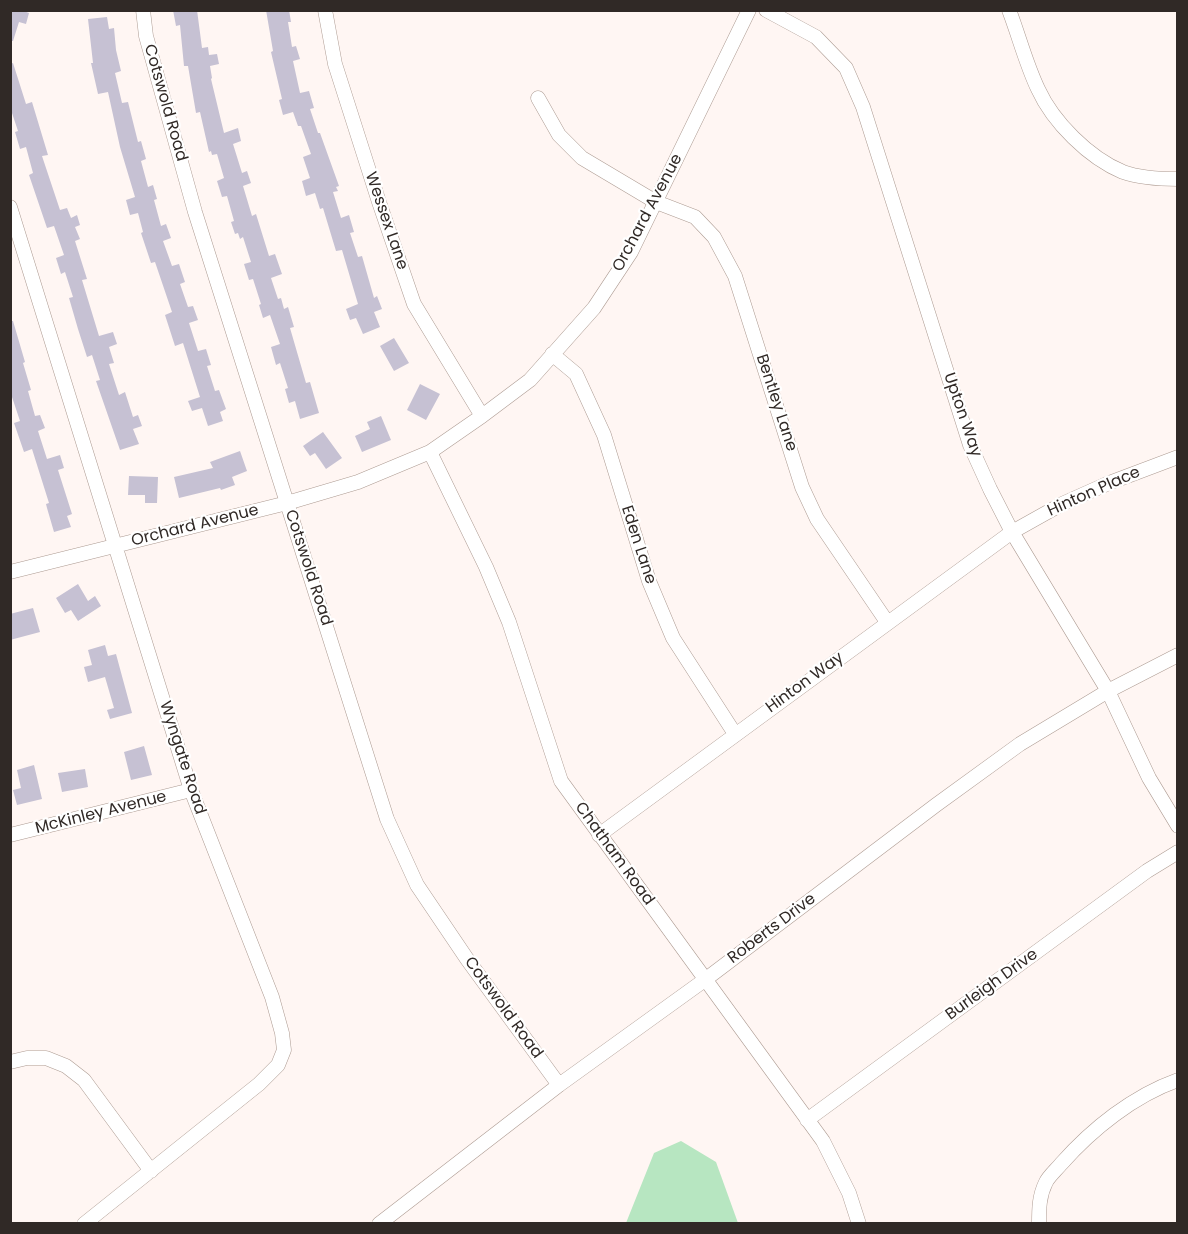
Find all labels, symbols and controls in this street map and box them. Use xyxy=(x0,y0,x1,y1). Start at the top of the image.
street label: Cotswold Road xyxy=(139,42,191,164)
street label: Orchard Avenue xyxy=(609,151,687,275)
street label: Wessex Lane xyxy=(360,170,412,272)
street label: Bentley Lane xyxy=(751,352,801,454)
street label: Upton Way xyxy=(939,370,985,460)
street label: Hinton Place xyxy=(1045,463,1143,521)
street label: Orchard Avenue xyxy=(129,501,261,551)
street label: Eden Lane xyxy=(616,503,660,587)
street label: Cotswold Road xyxy=(280,508,336,628)
street label: Hinton Way xyxy=(762,648,848,718)
street label: Wyngate Road xyxy=(155,699,209,817)
street label: McKinley Avenue xyxy=(33,787,169,839)
street label: Chatham Road xyxy=(570,799,658,909)
street label: Roberts Drive xyxy=(724,890,820,968)
street label: Burleigh Drive xyxy=(942,945,1042,1025)
street label: Cotswold Road xyxy=(460,954,546,1062)

